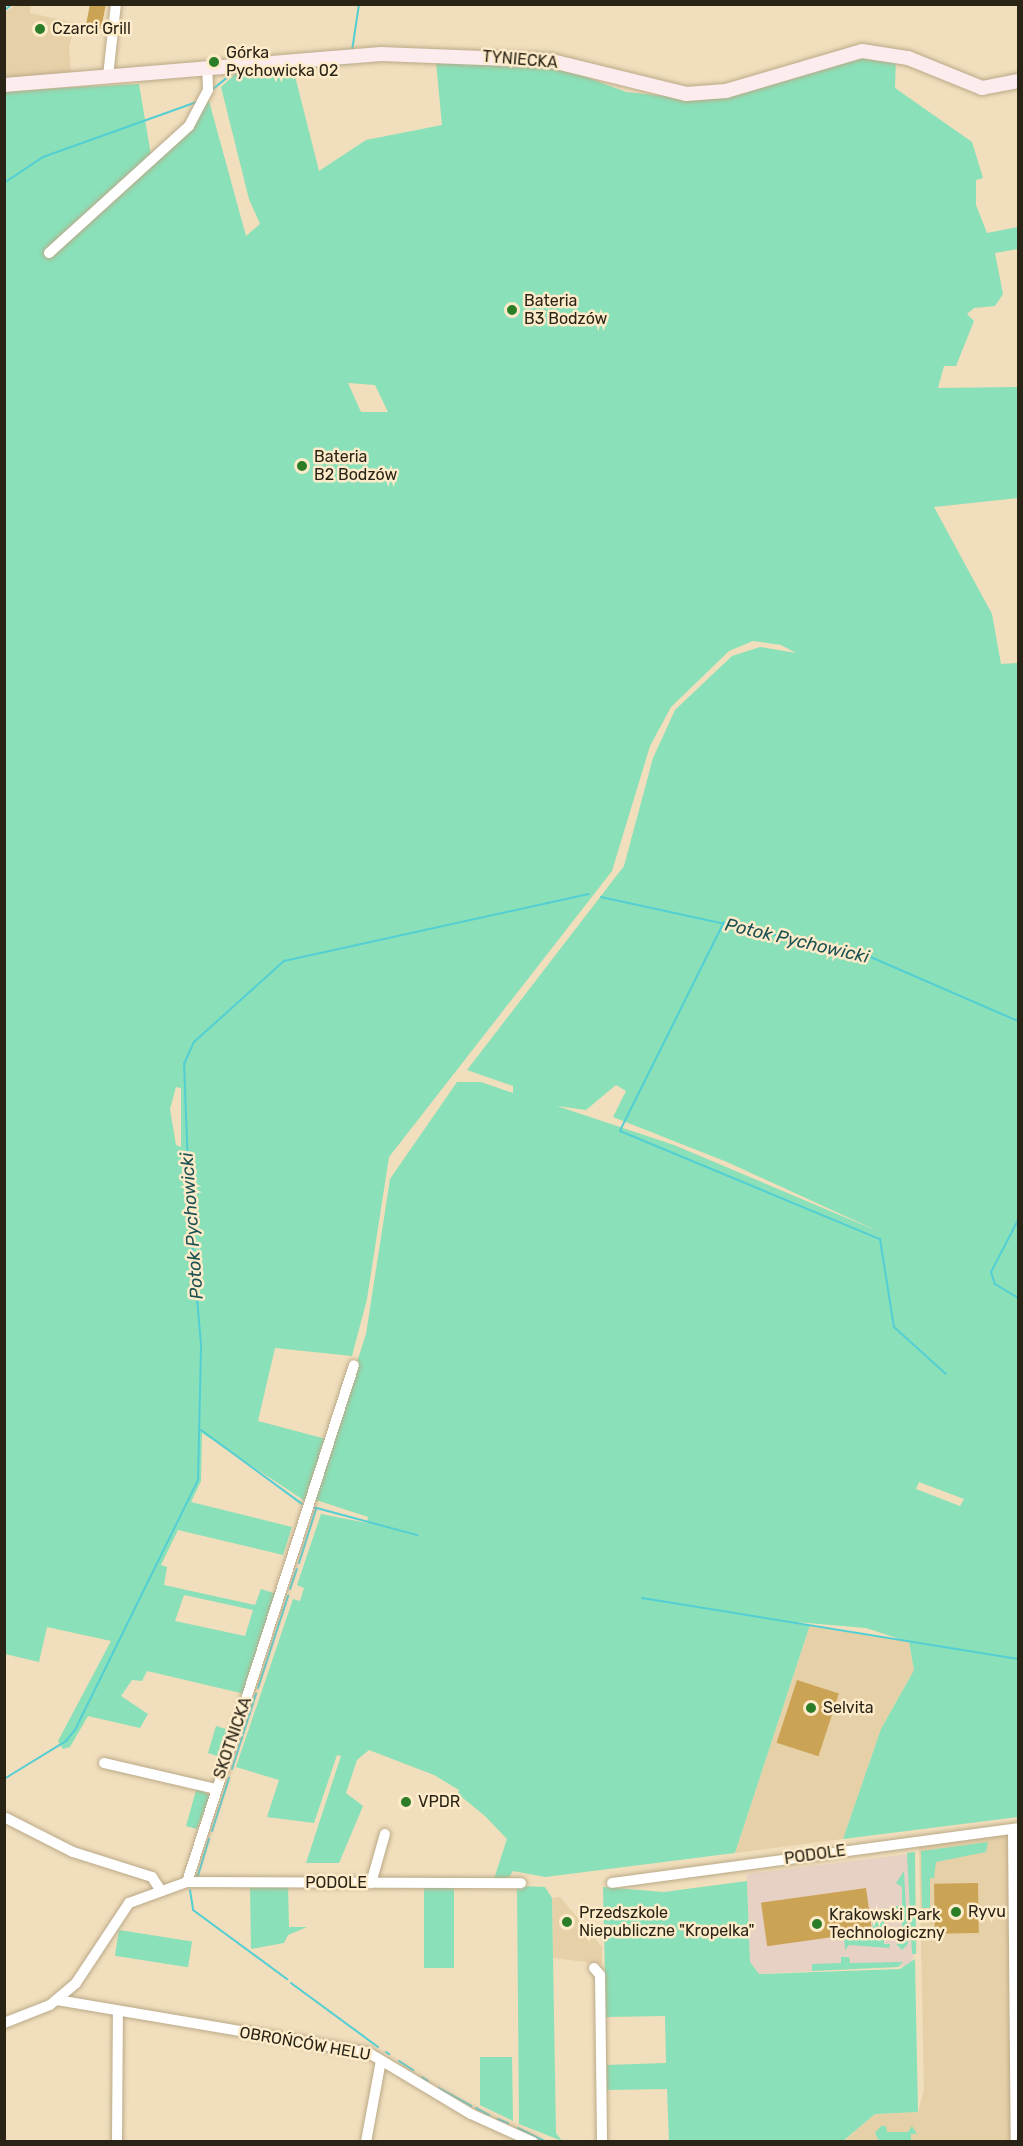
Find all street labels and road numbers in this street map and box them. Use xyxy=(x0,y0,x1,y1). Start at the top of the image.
street label: TYNIECKA xyxy=(481,47,559,73)
street label: SKOTNICKA xyxy=(210,1695,256,1781)
street label: PODOLE xyxy=(783,1841,847,1869)
street label: PODOLE xyxy=(305,1873,367,1893)
street label: OBROŃCÓW HELU xyxy=(238,2023,372,2065)

